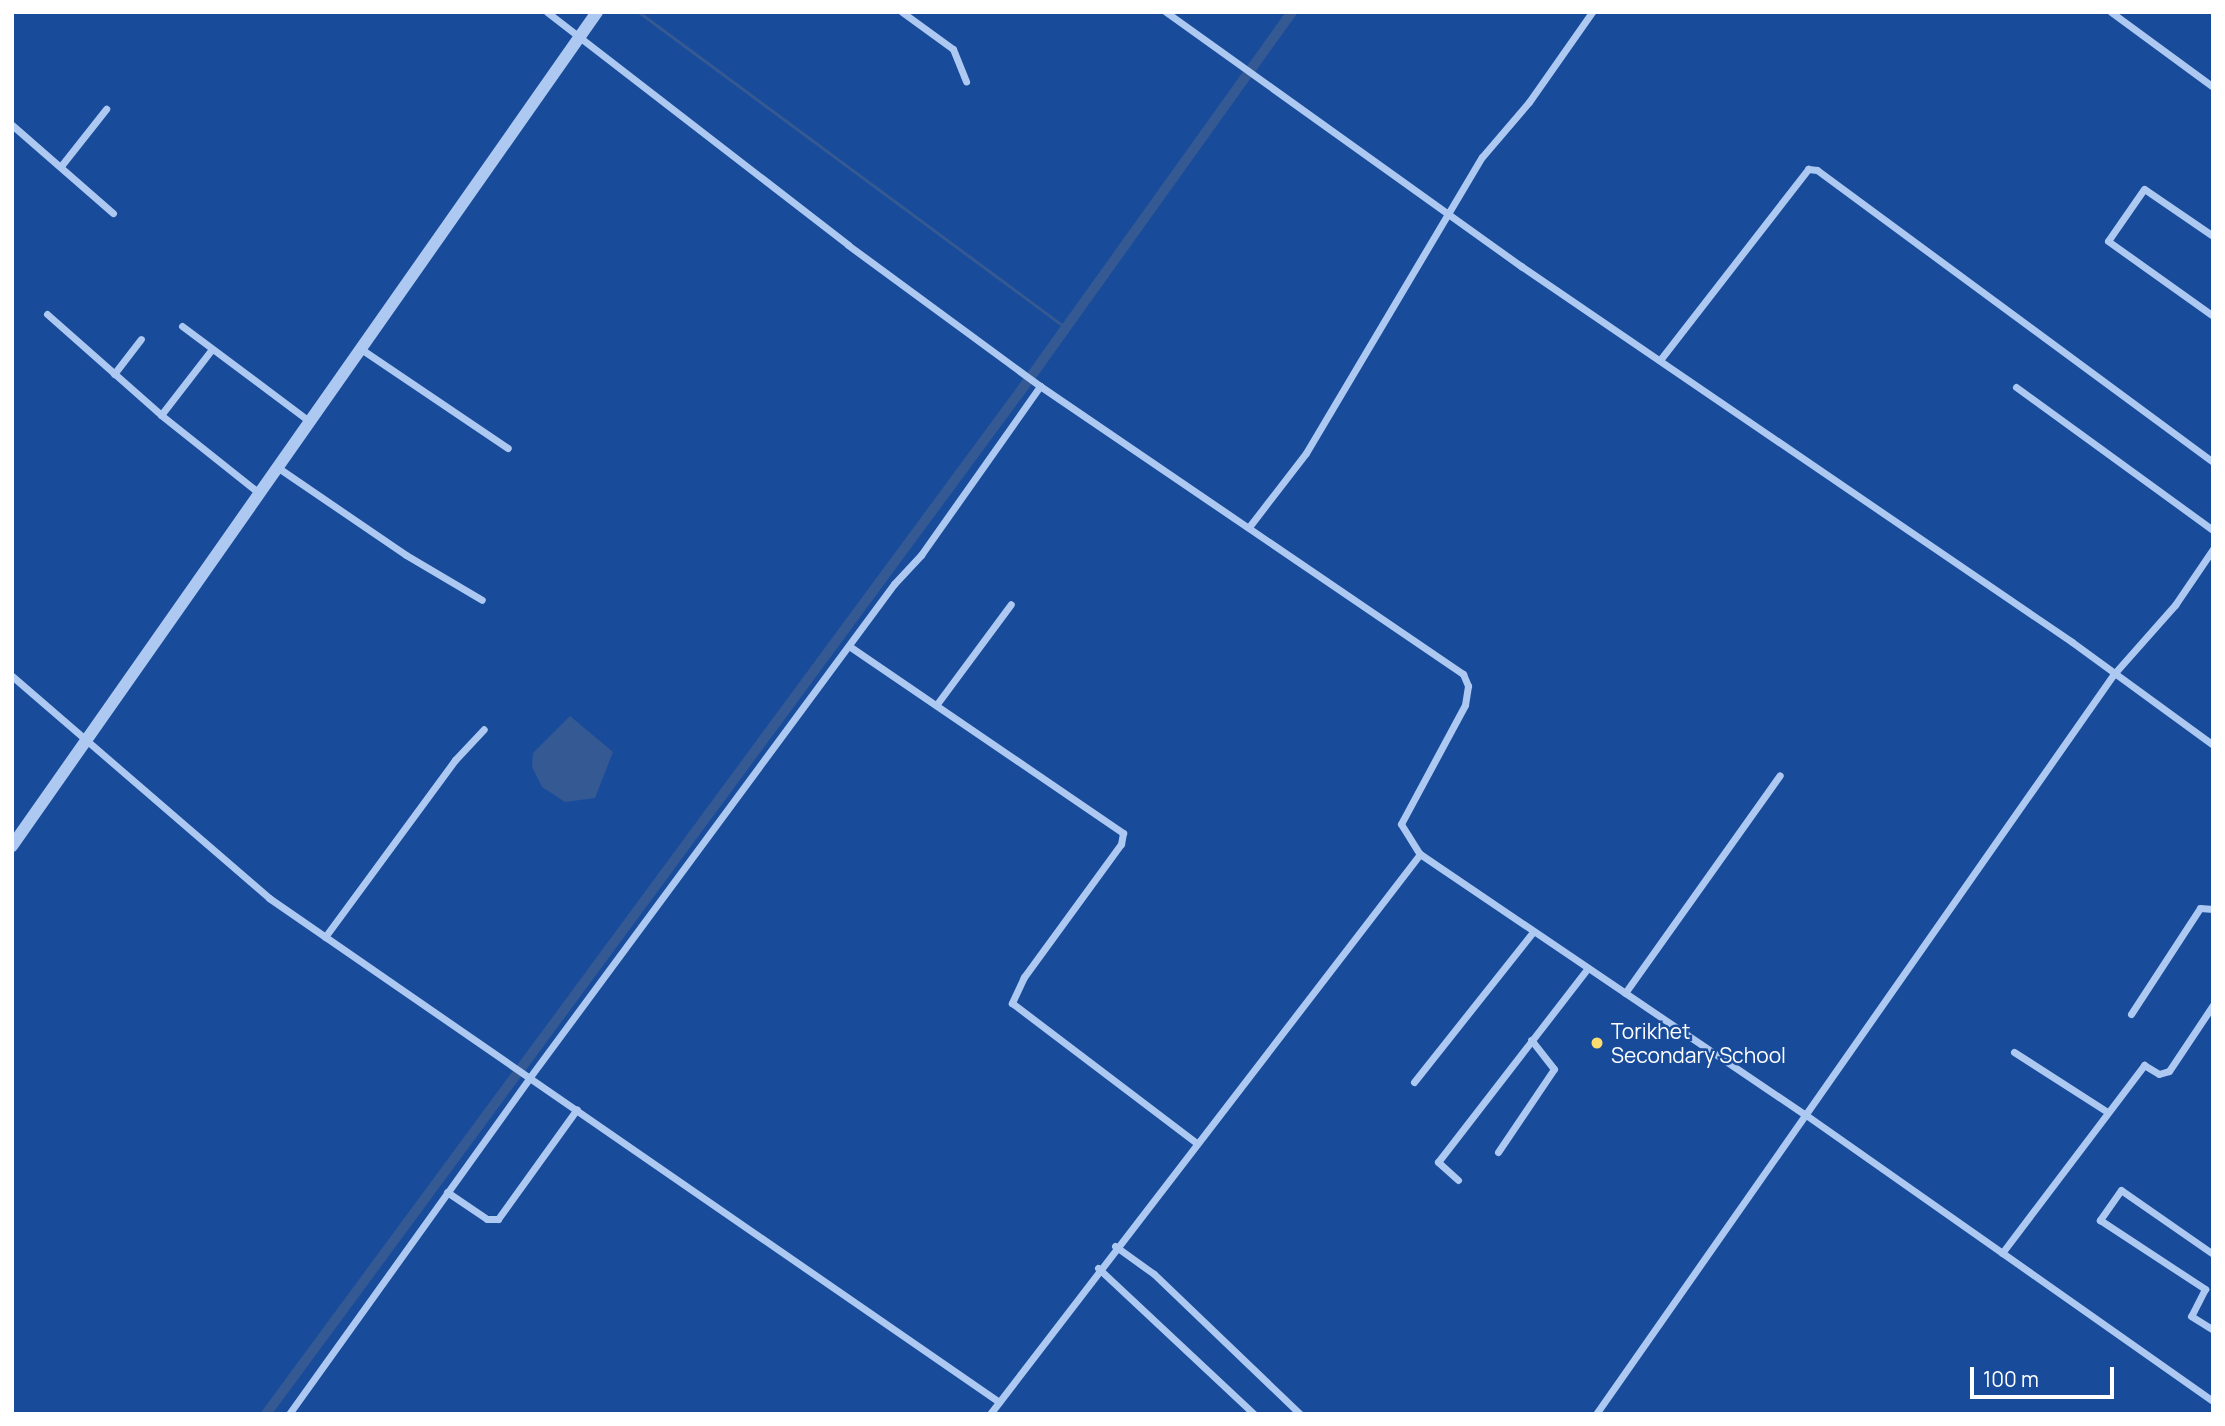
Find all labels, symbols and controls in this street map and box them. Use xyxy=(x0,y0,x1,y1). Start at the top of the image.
place label: Torikhet Secondary School xyxy=(1611,1018,1786,1068)
marker: Torikhet Secondary School xyxy=(1589,1035,1605,1051)
scale bar xyxy=(1973,1352,2116,1396)
text: 100 m xyxy=(1983,1365,2039,1393)

